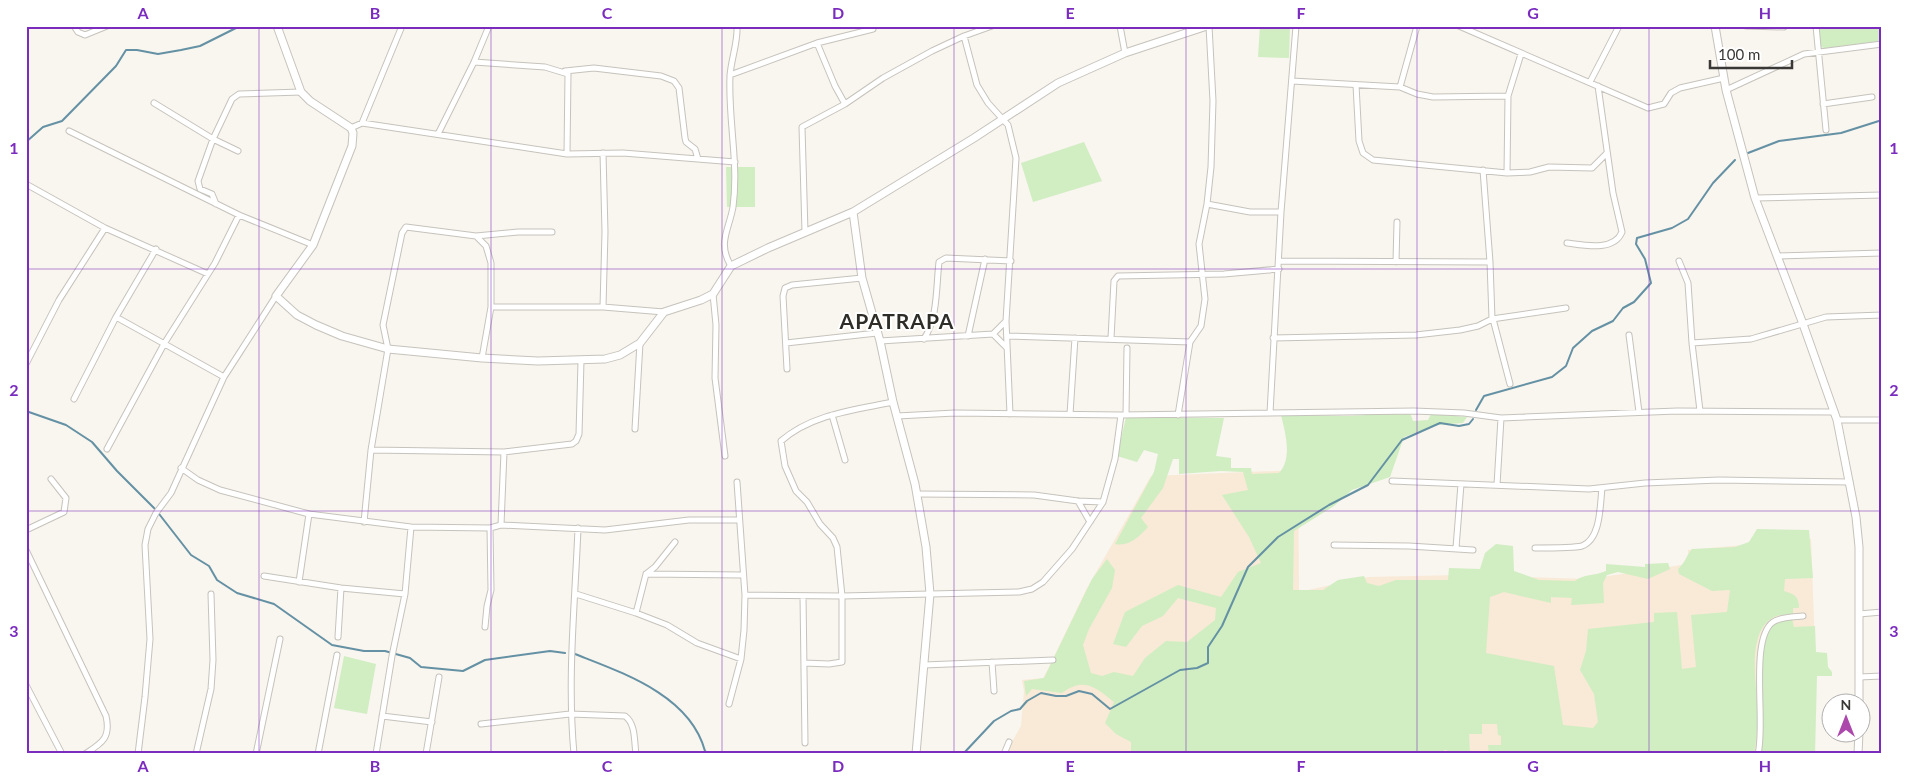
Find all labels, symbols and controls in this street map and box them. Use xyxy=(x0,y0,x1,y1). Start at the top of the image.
text: A xyxy=(136,3,149,22)
text: B xyxy=(370,3,380,22)
text: C xyxy=(602,3,613,22)
text: D xyxy=(832,3,844,22)
text: E xyxy=(1065,3,1075,22)
text: F xyxy=(1296,3,1306,22)
text: G xyxy=(1527,3,1539,22)
text: H xyxy=(1759,3,1771,22)
scale bar xyxy=(1710,38,1793,70)
text: 100 m xyxy=(1718,45,1760,63)
text: 1 xyxy=(9,138,19,157)
text: 1 xyxy=(1889,138,1899,157)
district label: APATRAPA xyxy=(839,308,954,333)
text: 2 xyxy=(9,380,19,399)
text: 2 xyxy=(1889,380,1899,399)
text: 3 xyxy=(9,621,19,640)
text: 3 xyxy=(1889,621,1899,640)
north arrow xyxy=(1820,692,1870,742)
text: N xyxy=(1841,696,1851,713)
text: A xyxy=(136,756,149,775)
text: B xyxy=(370,756,380,775)
text: C xyxy=(602,756,613,775)
text: D xyxy=(832,756,844,775)
text: E xyxy=(1065,756,1075,775)
text: F xyxy=(1296,756,1306,775)
text: G xyxy=(1527,756,1539,775)
text: H xyxy=(1759,756,1771,775)

